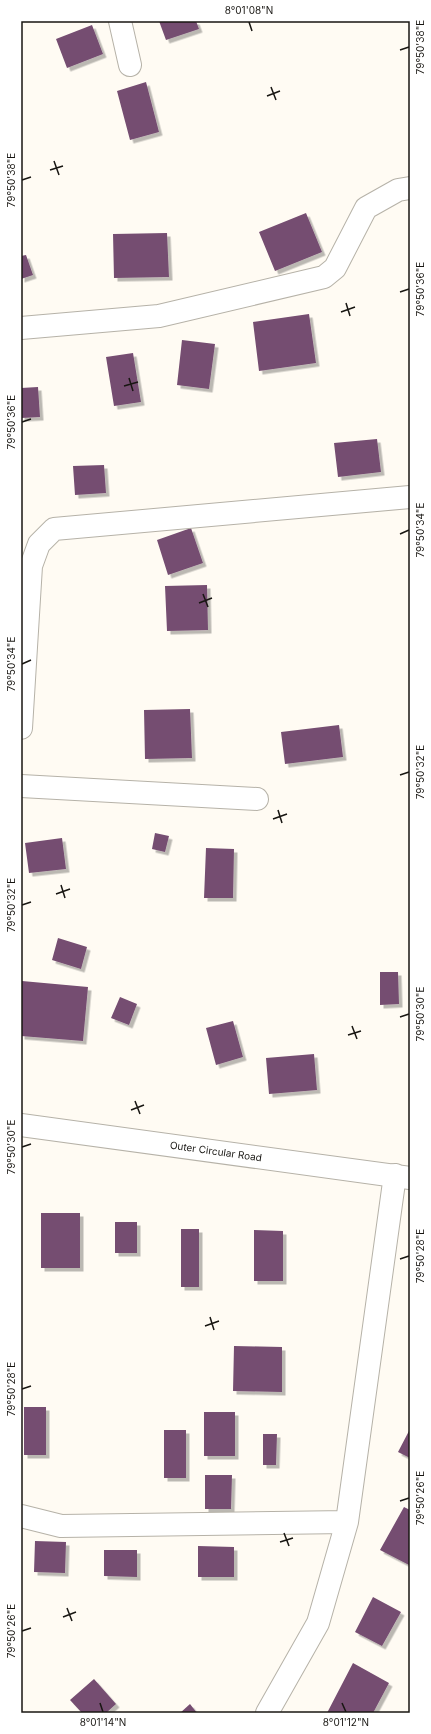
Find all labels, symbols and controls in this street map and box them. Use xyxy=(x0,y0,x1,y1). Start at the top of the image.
text: 8°01'08"N xyxy=(225,4,273,16)
text: 79°50'38"E xyxy=(414,20,426,74)
text: 79°50'38"E xyxy=(5,153,17,207)
text: 79°50'36"E xyxy=(414,262,426,316)
text: 79°50'36"E xyxy=(5,395,17,449)
text: 79°50'34"E xyxy=(414,502,426,558)
text: 79°50'34"E xyxy=(5,636,17,692)
text: 79°50'32"E xyxy=(414,745,426,799)
text: 79°50'32"E xyxy=(5,878,17,932)
text: 79°50'30"E xyxy=(414,987,426,1041)
text: 79°50'30"E xyxy=(5,1120,17,1174)
street label: Outer Circular Road xyxy=(169,1139,263,1163)
text: 79°50'28"E xyxy=(414,1229,426,1283)
text: 79°50'28"E xyxy=(5,1362,17,1416)
text: 79°50'26"E xyxy=(414,1471,426,1525)
text: 79°50'26"E xyxy=(5,1604,17,1658)
text: 8°01'14"N xyxy=(80,1716,126,1728)
text: 8°01'12"N xyxy=(323,1716,369,1728)

